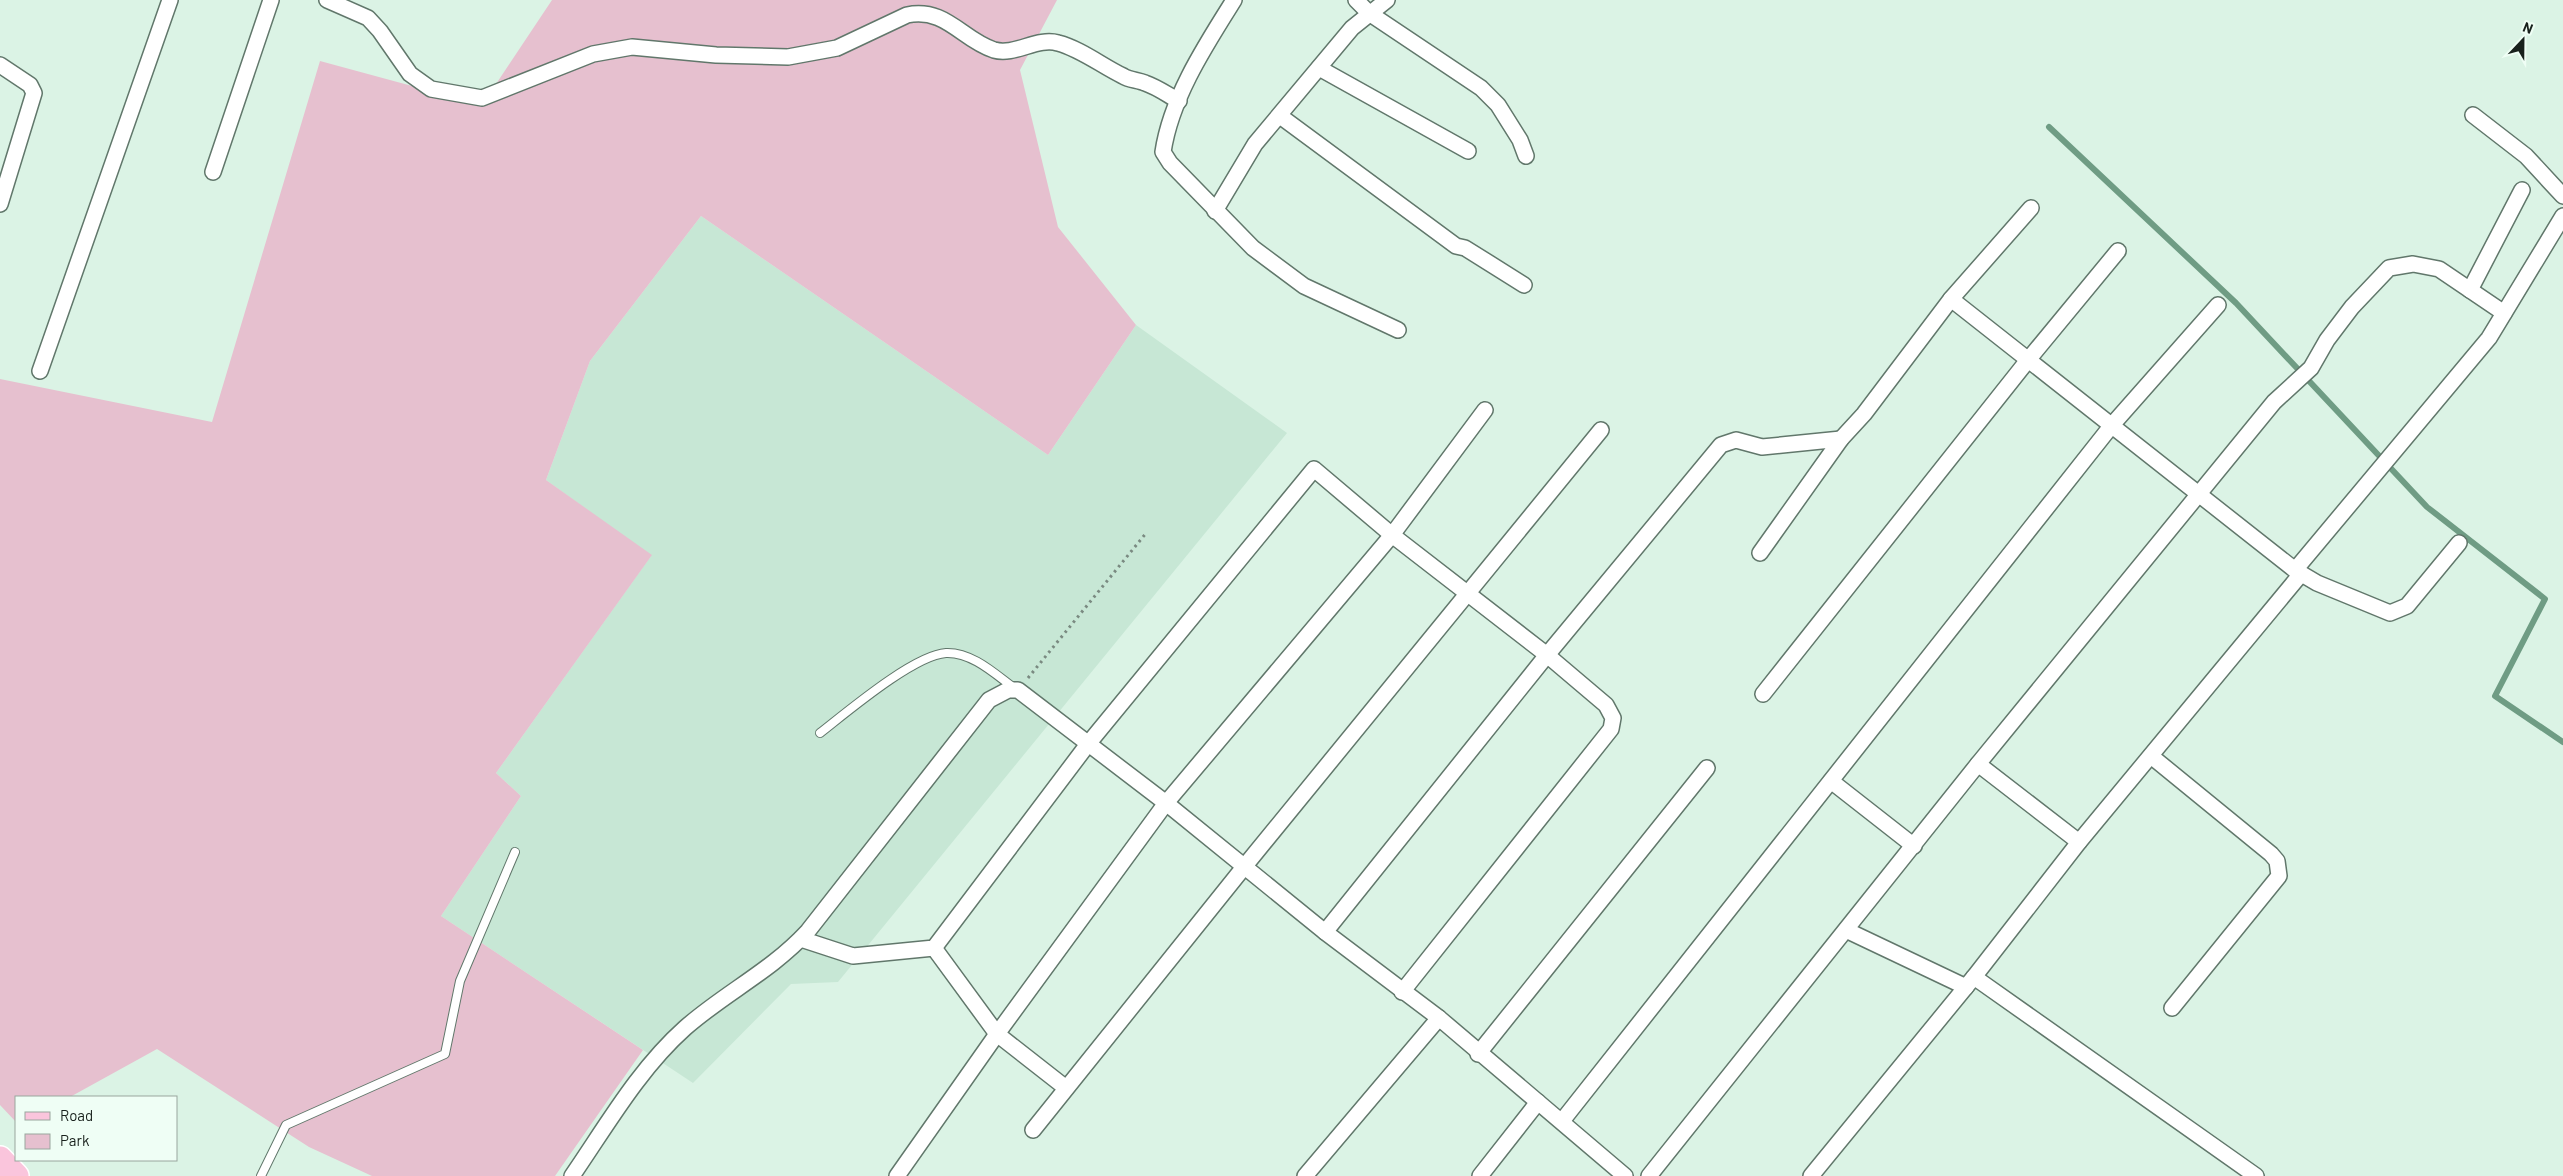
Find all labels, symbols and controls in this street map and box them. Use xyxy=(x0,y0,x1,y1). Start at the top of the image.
north arrow xyxy=(2498,15,2548,65)
text: N xyxy=(2521,18,2536,37)
legend xyxy=(15,1096,178,1161)
text: Road xyxy=(60,1106,93,1124)
text: Park xyxy=(60,1131,90,1149)

